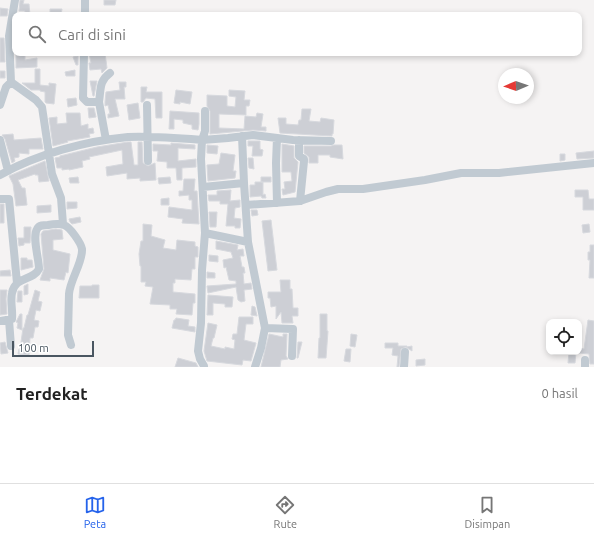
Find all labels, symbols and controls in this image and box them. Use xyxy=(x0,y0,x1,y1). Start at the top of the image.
search box xyxy=(12,12,582,56)
icon: search xyxy=(26,23,48,45)
text: Cari di sini xyxy=(58,26,126,43)
north arrow xyxy=(498,68,534,104)
map controls xyxy=(546,319,582,355)
button: locate xyxy=(546,319,582,355)
scale bar xyxy=(12,339,94,358)
text: 100 m xyxy=(18,342,49,354)
text: Terdekat xyxy=(16,384,88,403)
text: 0 hasil xyxy=(541,386,578,400)
tab: Peta xyxy=(84,494,106,530)
tab: Rute xyxy=(274,494,297,530)
tab: Disimpan xyxy=(465,494,510,530)

